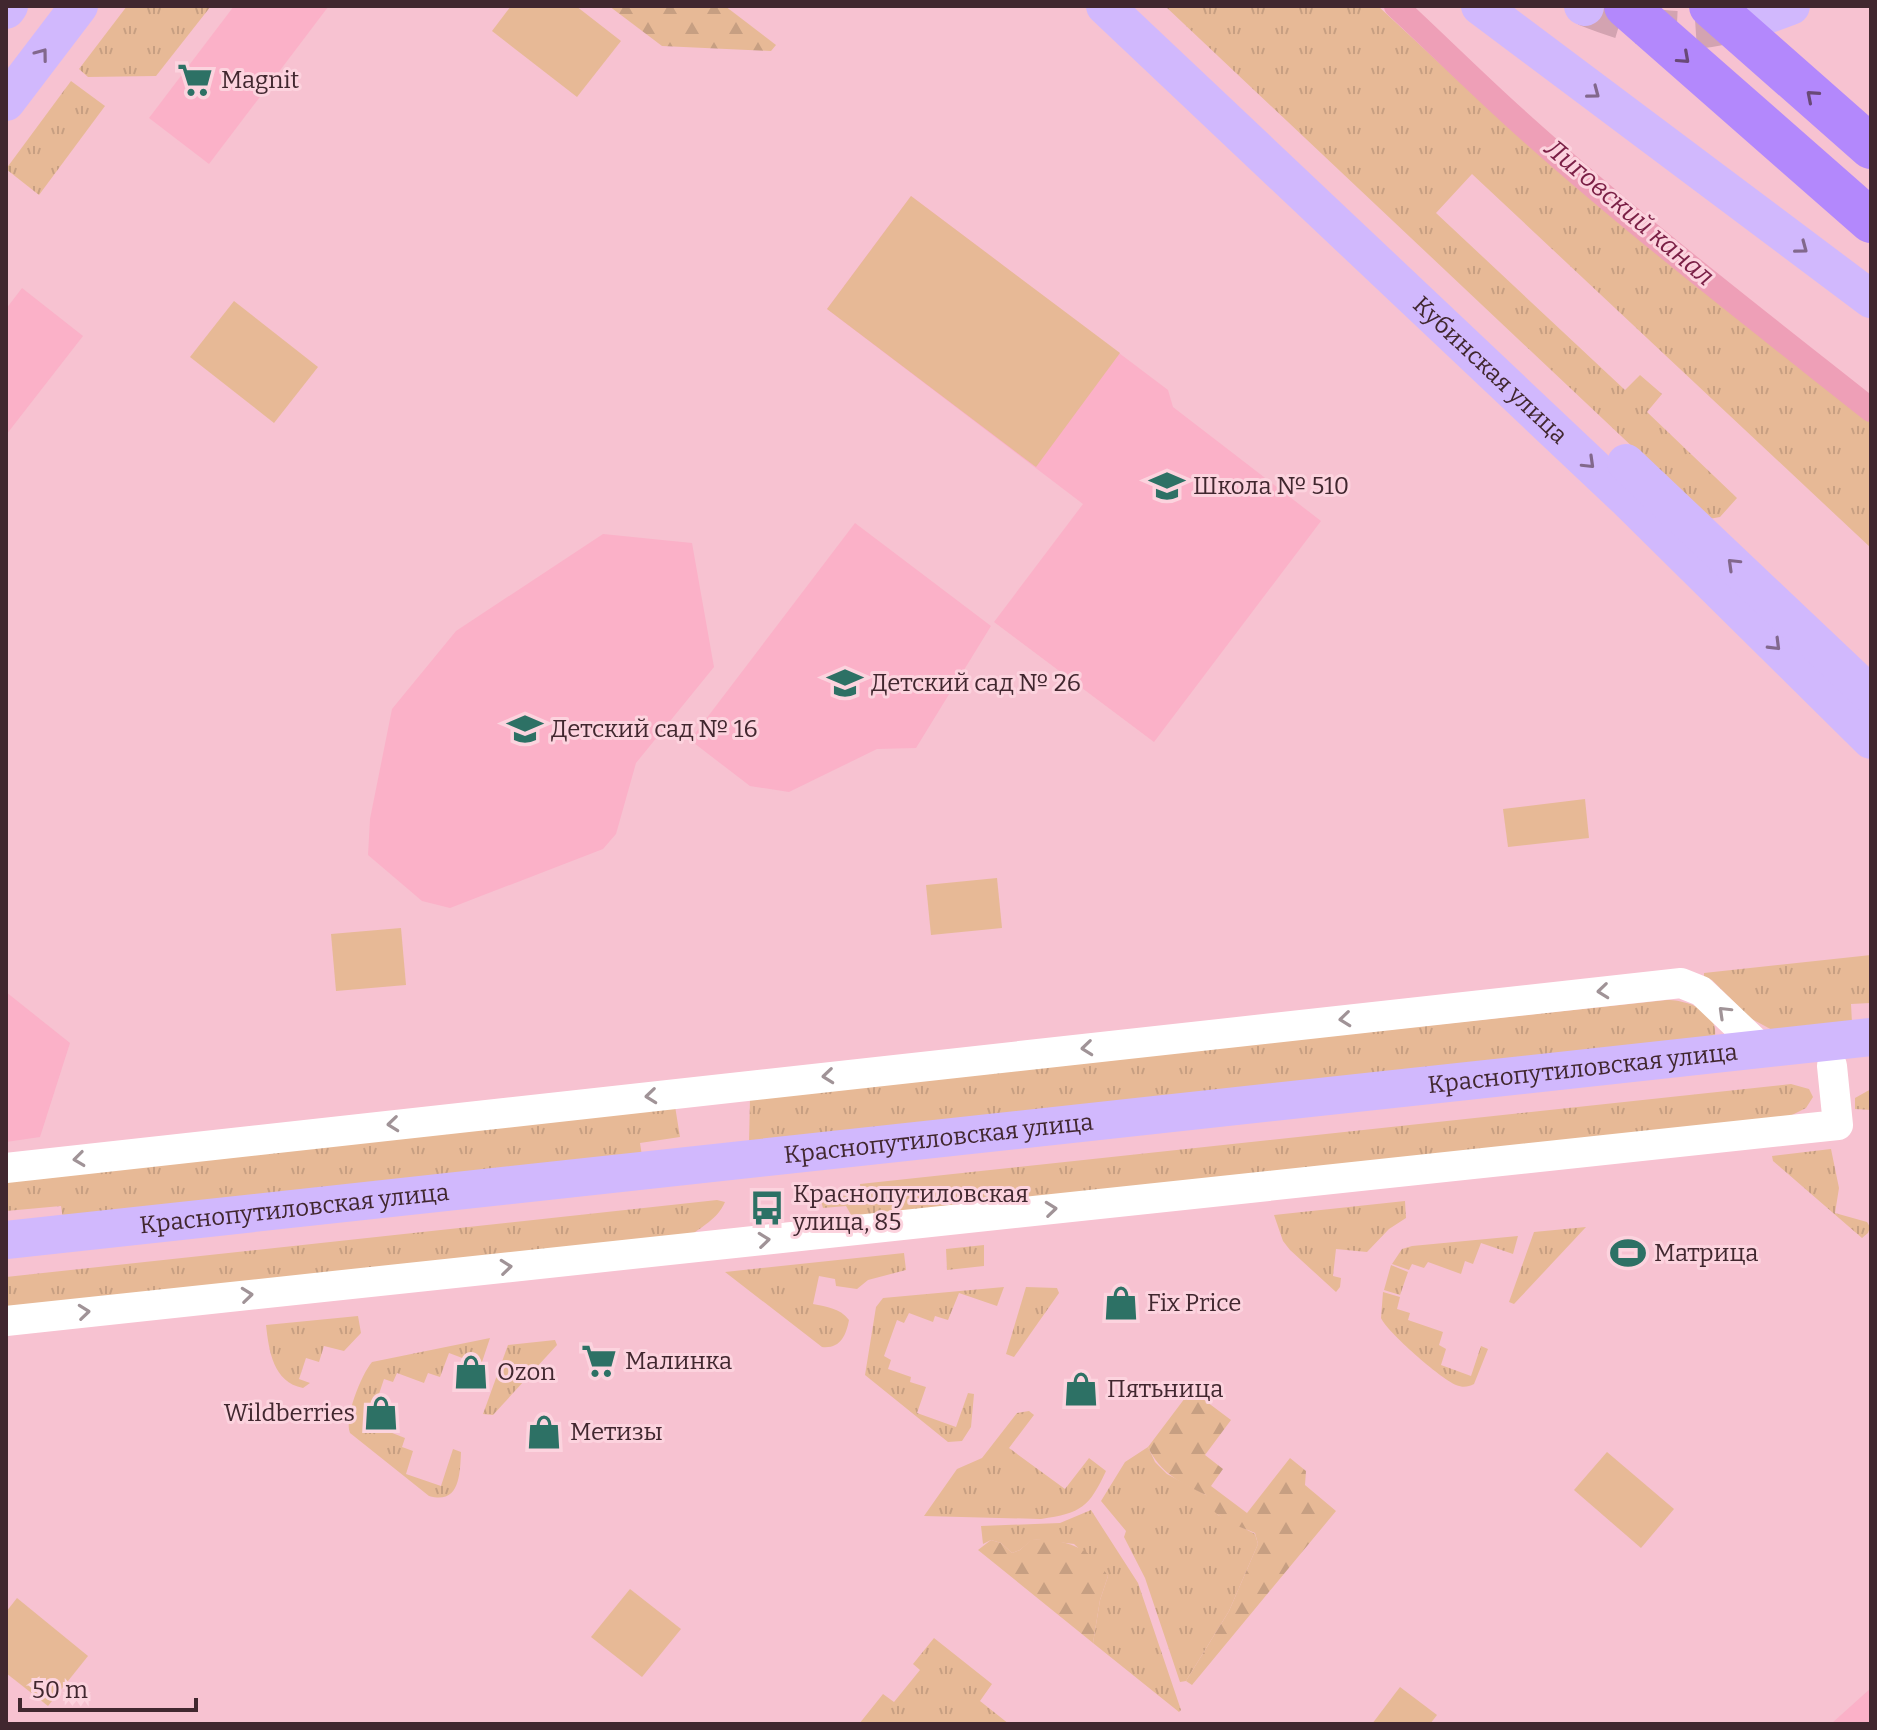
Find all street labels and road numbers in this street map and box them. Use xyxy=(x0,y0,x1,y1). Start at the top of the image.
street label: Кубинская улица xyxy=(1407,291,1573,449)
street label: Краснопутиловская улица xyxy=(1426,1038,1739,1099)
street label: Краснопутиловская улица xyxy=(782,1108,1095,1169)
street label: Краснопутиловская улица xyxy=(138,1178,451,1239)

